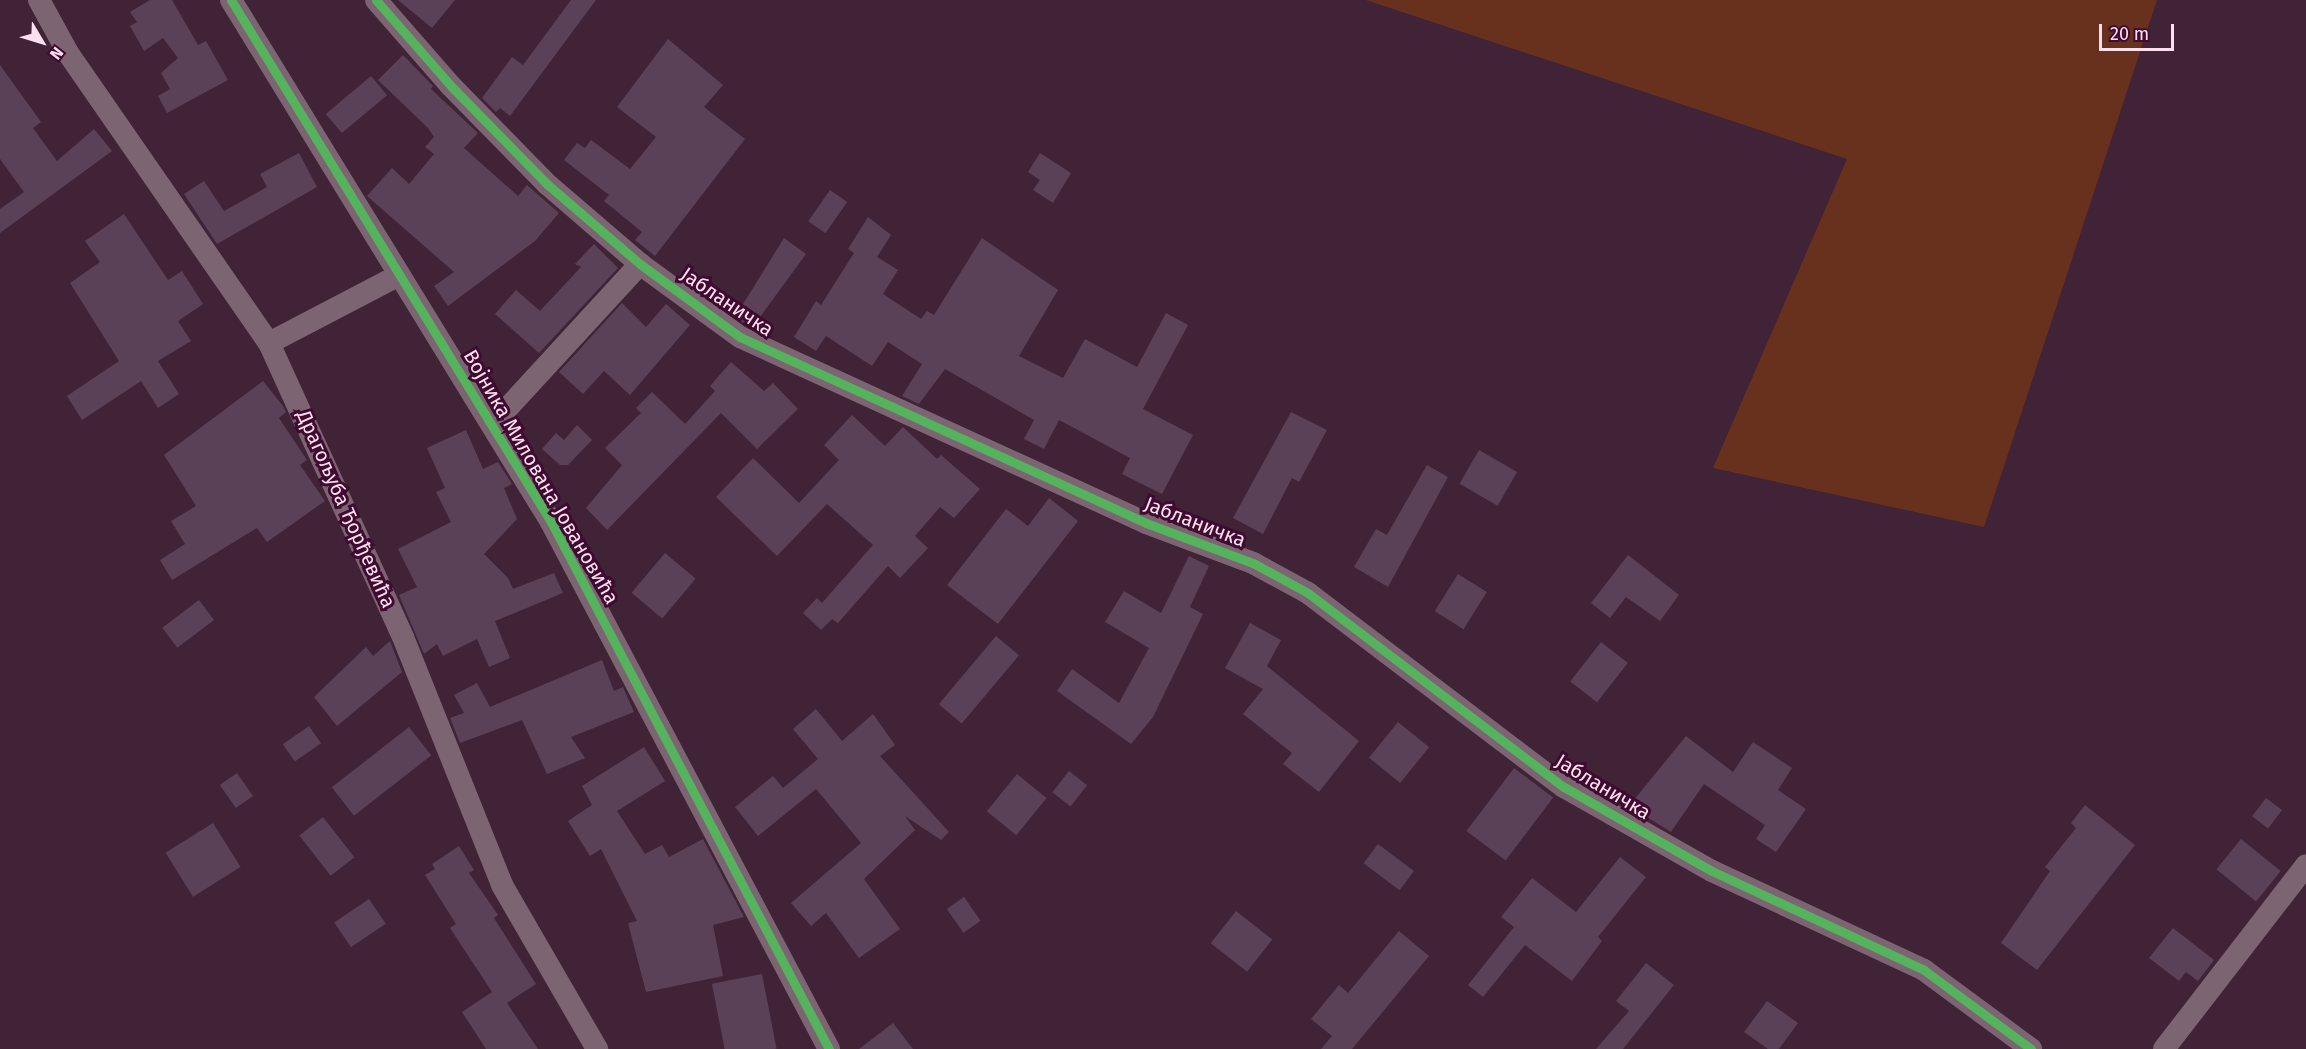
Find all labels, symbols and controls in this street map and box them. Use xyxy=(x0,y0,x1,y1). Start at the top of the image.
north arrow xyxy=(12,12,72,72)
scale bar xyxy=(2102,12,2177,50)
text: 20 m xyxy=(2110,23,2149,45)
text: N xyxy=(46,43,67,63)
street label: Јабланичка xyxy=(676,262,778,342)
street label: Војника Милована Јовановића xyxy=(458,346,624,608)
street label: Драгољуба Ђорђевића xyxy=(292,406,400,612)
street label: Јабланичка xyxy=(1141,492,1249,552)
street label: Јабланичка xyxy=(1551,749,1655,825)

